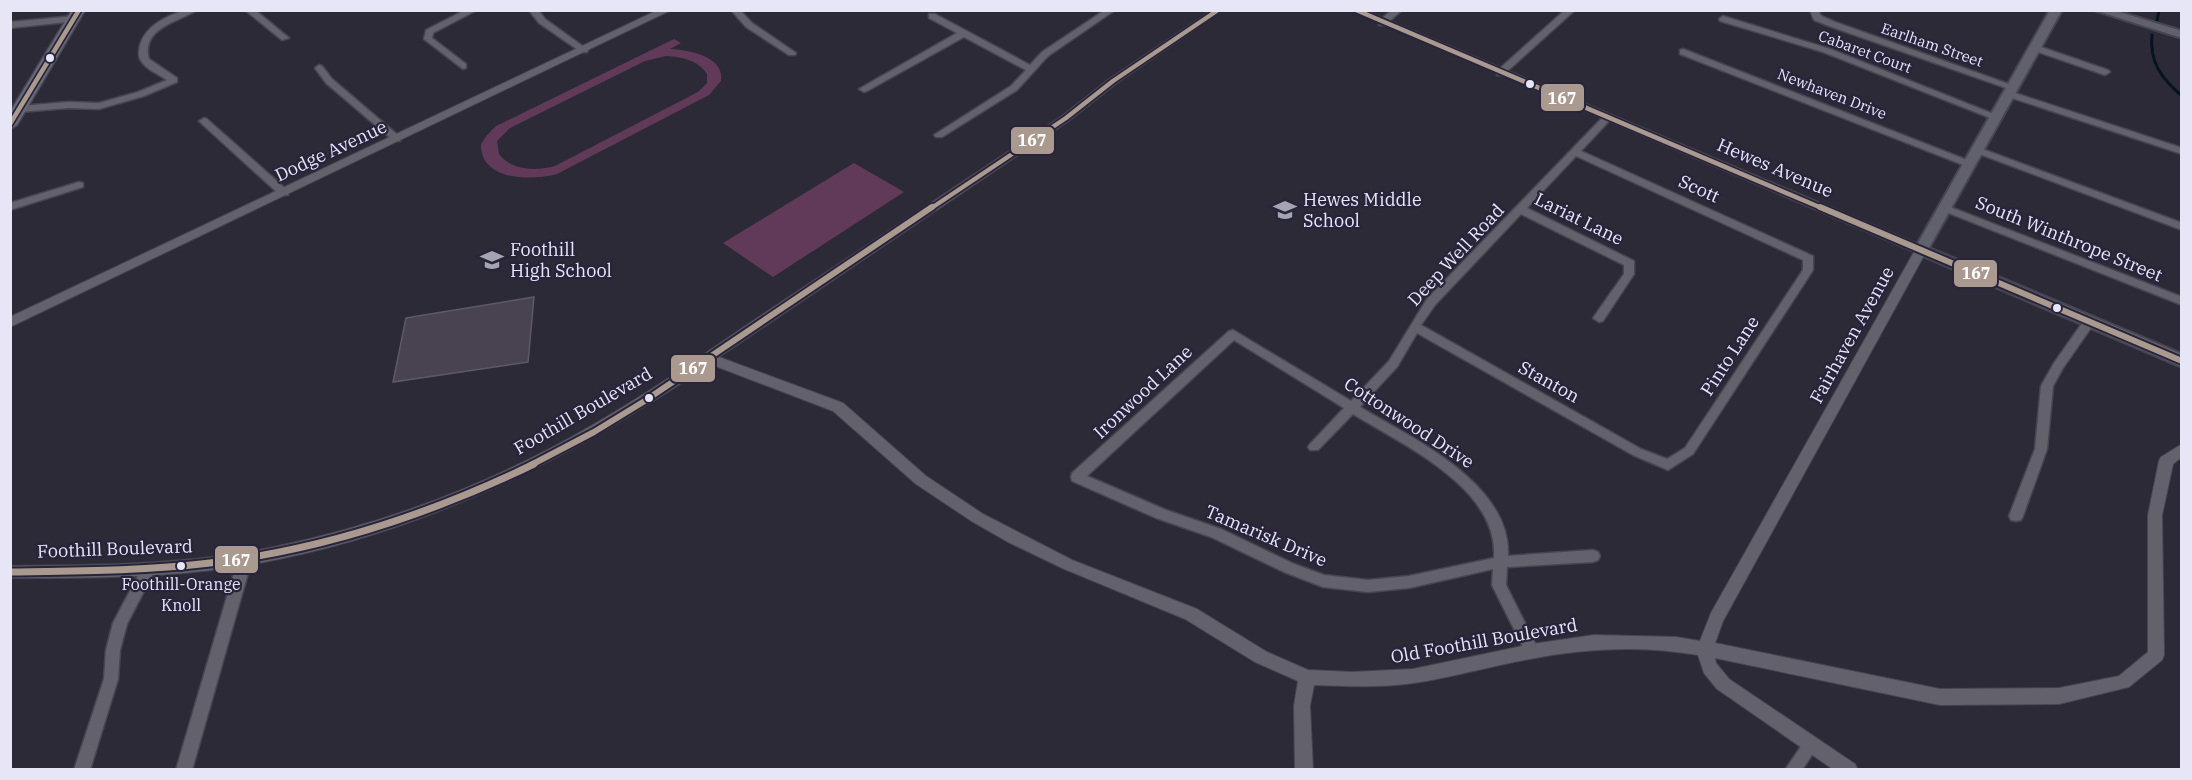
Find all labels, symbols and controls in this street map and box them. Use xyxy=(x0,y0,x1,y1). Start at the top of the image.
street label: Earlham Street xyxy=(1879,18,1986,71)
street label: Cabaret Court xyxy=(1816,26,1914,77)
unlabelled marker xyxy=(44,52,56,64)
street label: Newhaven Drive xyxy=(1775,64,1889,123)
unlabelled marker xyxy=(1524,78,1536,90)
line badge: 167 xyxy=(1540,83,1585,112)
text: 167 xyxy=(1548,88,1576,108)
street label: Dodge Avenue xyxy=(271,115,390,186)
line badge: 167 xyxy=(1010,126,1055,155)
text: 167 xyxy=(1018,130,1046,150)
street label: Hewes Avenue xyxy=(1714,133,1837,202)
street label: Scott xyxy=(1675,169,1723,208)
street label: Lariat Lane xyxy=(1531,187,1627,250)
place label: Hewes Middle School xyxy=(1303,188,1422,232)
street label: South Winthrope Street xyxy=(1972,191,2166,287)
school or university icon: Hewes Middle School xyxy=(1272,197,1298,223)
street label: Deep Well Road xyxy=(1402,199,1509,311)
place label: Foothill High School xyxy=(510,238,612,282)
school or university icon: Foothill High School xyxy=(479,247,505,273)
line badge: 167 xyxy=(1953,259,1998,288)
street label: Fairhaven Avenue xyxy=(1804,262,1899,407)
text: 167 xyxy=(1962,263,1990,283)
unlabelled marker xyxy=(2051,302,2063,314)
street label: Pinto Lane xyxy=(1695,311,1764,400)
street label: Ironwood Lane xyxy=(1088,340,1197,443)
line badge: 167 xyxy=(670,354,716,383)
street label: Stanton xyxy=(1515,355,1584,408)
text: 167 xyxy=(679,358,707,378)
street label: Foothill Boulevard xyxy=(510,362,656,459)
street label: Cottonwood Drive xyxy=(1340,372,1479,473)
unlabelled marker xyxy=(643,392,655,404)
street label: Tamarisk Drive xyxy=(1202,499,1331,572)
street label: Foothill Boulevard xyxy=(37,534,193,563)
line badge: 167 xyxy=(214,545,259,574)
text: 167 xyxy=(222,550,250,570)
marker: Foothill-Orange Knoll xyxy=(175,560,187,572)
place label: Foothill-Orange Knoll xyxy=(121,574,241,615)
street label: Old Foothill Boulevard xyxy=(1389,613,1579,668)

